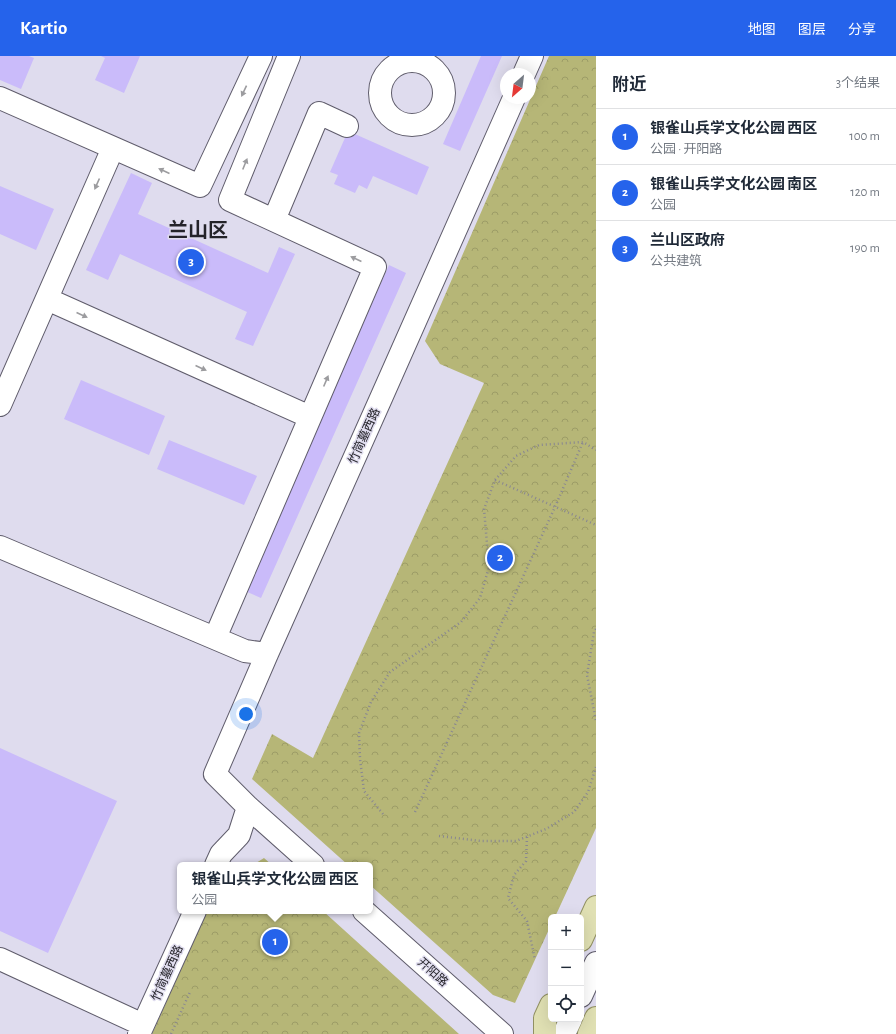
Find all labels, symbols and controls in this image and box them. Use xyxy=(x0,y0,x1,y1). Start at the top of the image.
text: Kartio xyxy=(20,19,67,38)
text: 地图 xyxy=(748,23,776,37)
text: 图层 xyxy=(798,23,826,37)
text: 分享 xyxy=(848,23,876,37)
north arrow xyxy=(500,68,536,104)
text: 附近 xyxy=(612,76,646,93)
text: 3个结果 xyxy=(836,77,880,90)
one-way arrow xyxy=(241,86,247,97)
text: 银雀山兵学文化公园 西区 xyxy=(650,121,817,136)
text: 1 xyxy=(623,130,627,143)
text: 100 m xyxy=(849,130,880,143)
text: 公园 · 开阳路 xyxy=(650,143,722,156)
one-way arrow xyxy=(242,157,248,169)
one-way arrow xyxy=(159,168,170,174)
text: 银雀山兵学文化公园 南区 xyxy=(650,177,817,192)
one-way arrow xyxy=(94,178,100,189)
text: 2 xyxy=(622,186,628,199)
text: 120 m xyxy=(850,186,880,199)
text: 公园 xyxy=(650,199,676,212)
district label: 兰山区 xyxy=(168,219,228,241)
text: 兰山区政府 xyxy=(650,233,725,248)
text: 3 xyxy=(622,242,628,255)
text: 190 m xyxy=(850,242,880,255)
pin: 3 xyxy=(178,247,204,277)
text: 公共建筑 xyxy=(650,255,702,268)
one-way arrow xyxy=(351,256,362,262)
one-way arrow xyxy=(77,312,89,318)
one-way arrow xyxy=(195,365,206,371)
one-way arrow xyxy=(322,375,329,387)
street label: 竹简墓西路 xyxy=(345,406,382,466)
pin: 2 xyxy=(487,543,513,573)
your location xyxy=(236,704,256,724)
popup xyxy=(177,862,373,914)
text: 银雀山兵学文化公园 西区 xyxy=(191,872,359,887)
text: 公园 xyxy=(191,894,217,907)
map controls xyxy=(548,914,584,1022)
button: + xyxy=(548,914,584,950)
pin: 1 xyxy=(262,927,288,957)
street label: 竹简墓西路 xyxy=(148,943,185,1003)
button: − xyxy=(548,950,584,986)
street label: 开阳路 xyxy=(416,955,451,989)
button: locate xyxy=(548,986,584,1022)

